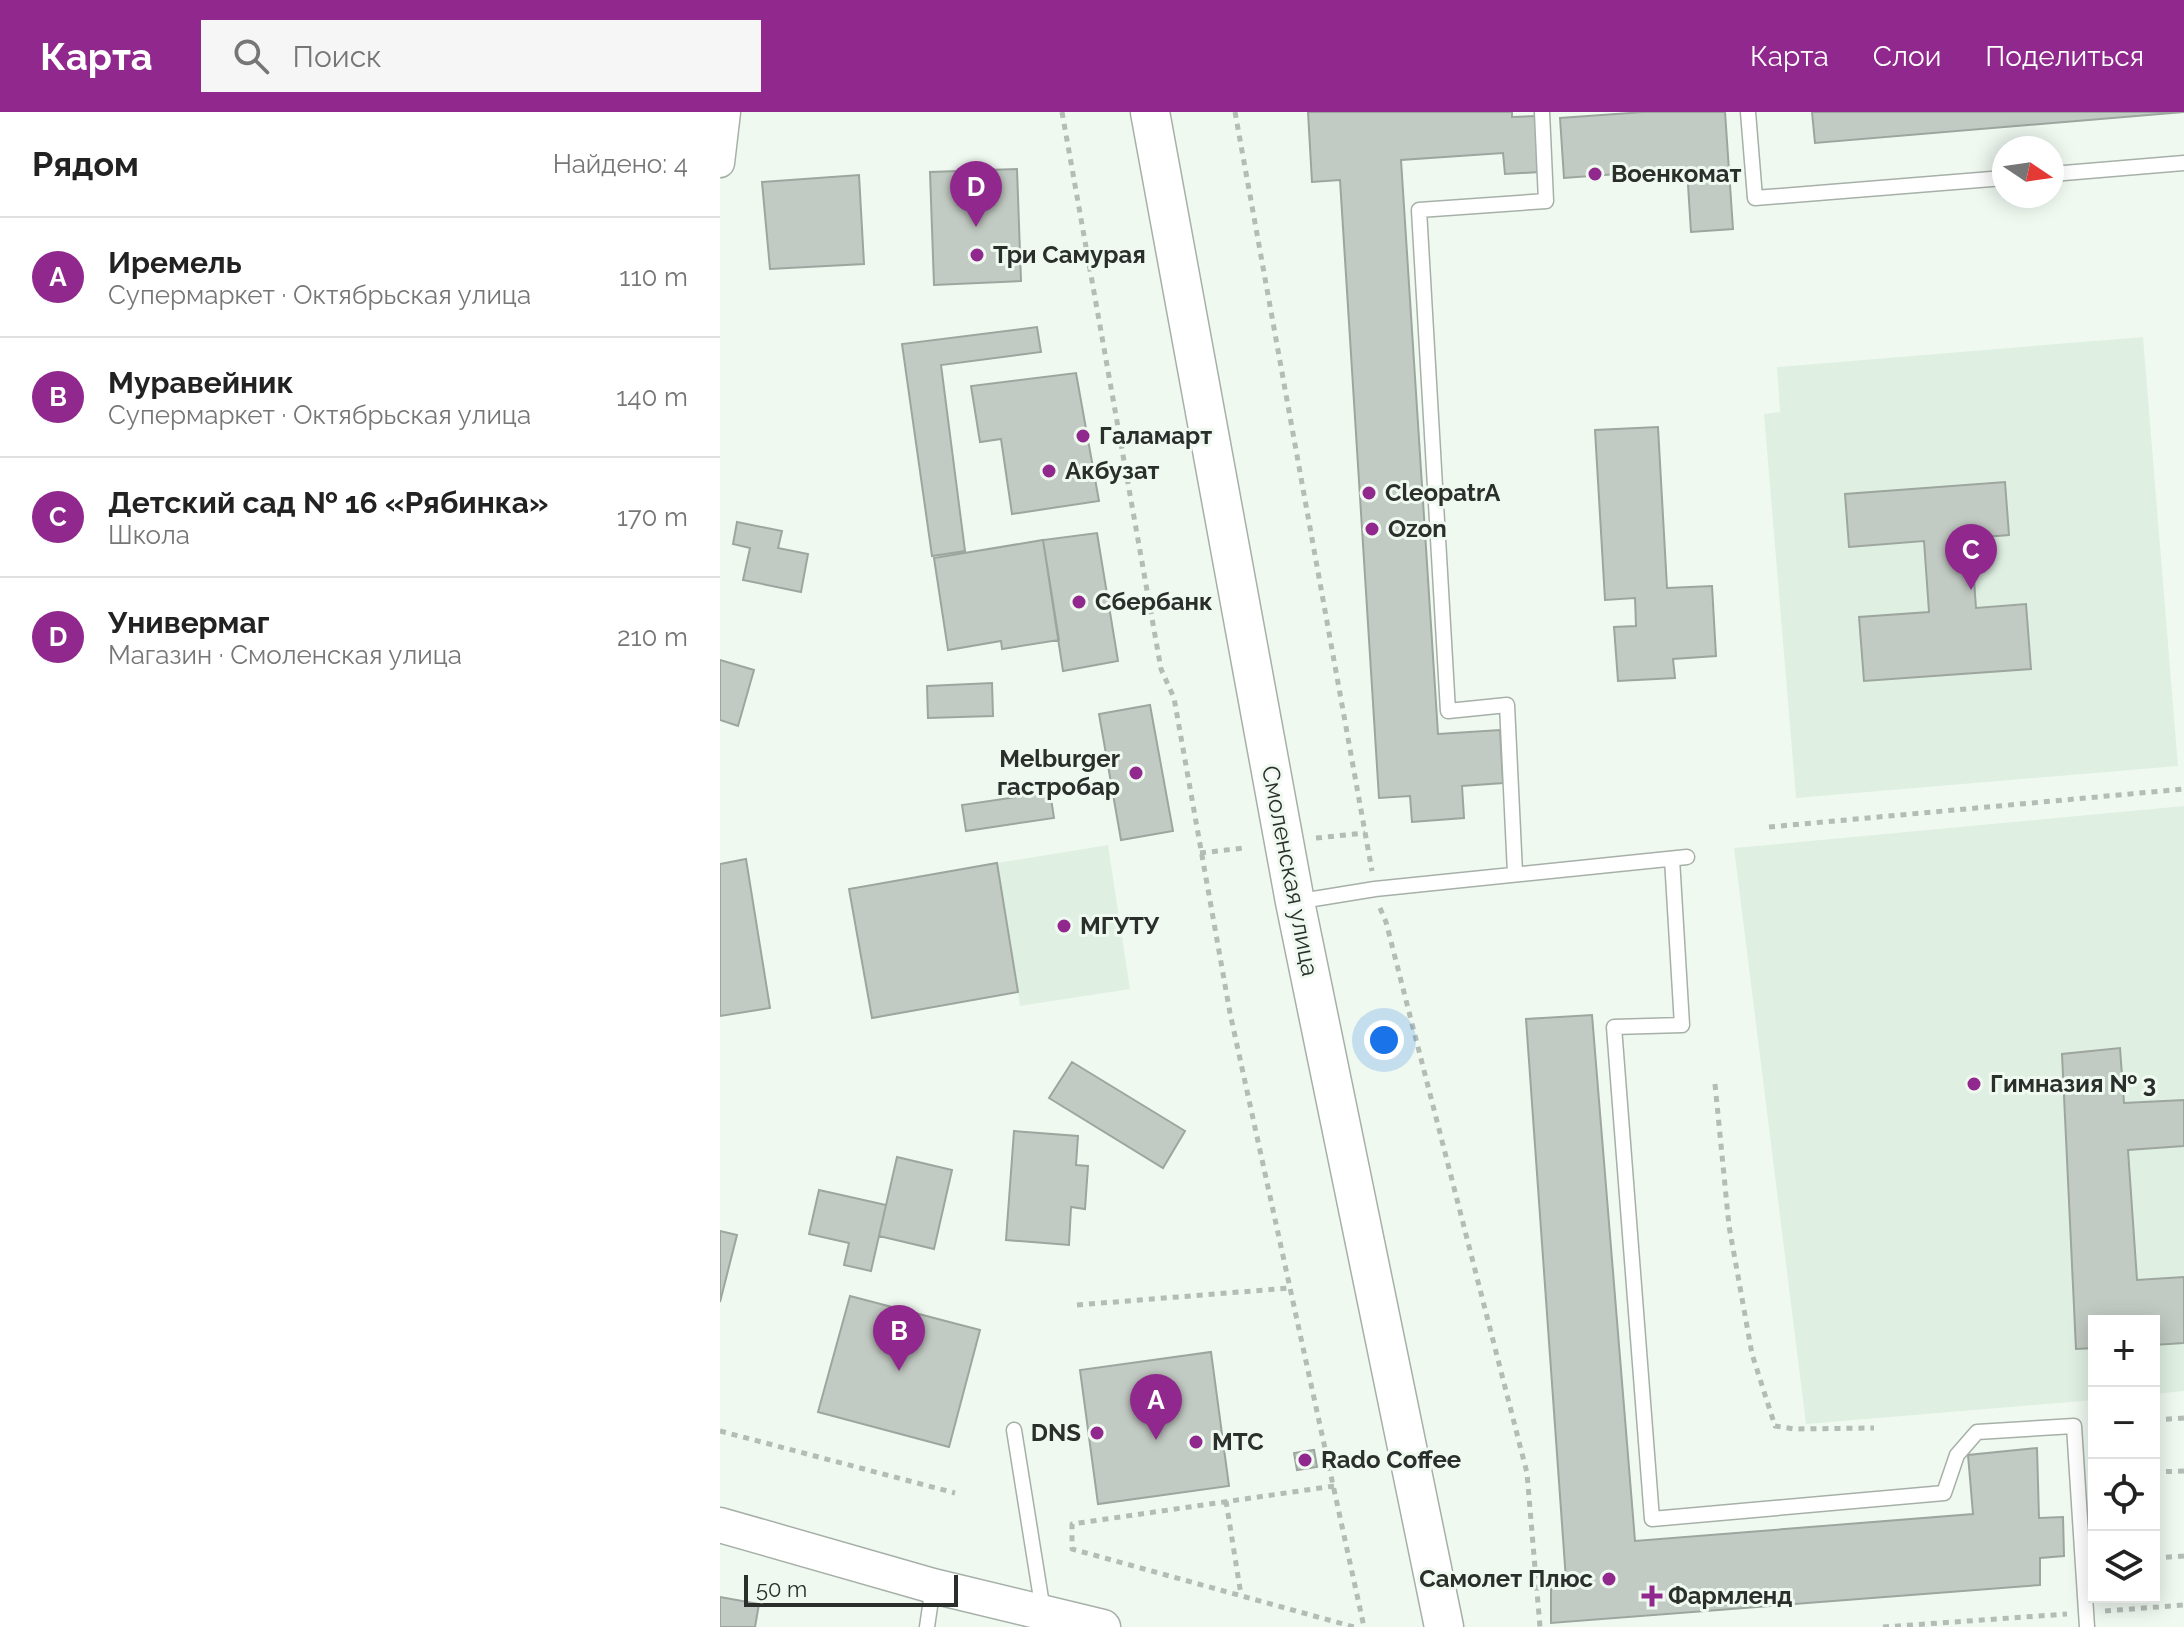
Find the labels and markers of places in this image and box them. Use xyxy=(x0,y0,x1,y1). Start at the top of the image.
place label: Военкомат xyxy=(1611,159,1741,188)
pin: D xyxy=(950,161,1002,227)
marker: Военкомат xyxy=(1586,165,1604,183)
place label: Три Самурая xyxy=(993,240,1146,269)
marker: Три Самурая xyxy=(968,246,986,264)
place label: Галамарт xyxy=(1099,421,1212,450)
marker: Галамарт xyxy=(1074,427,1092,445)
place label: Акбузат xyxy=(1065,456,1160,485)
marker: Акбузат xyxy=(1040,462,1058,480)
place label: CleopatrA xyxy=(1385,478,1501,507)
marker: CleopatrA xyxy=(1360,484,1378,502)
place label: Ozon xyxy=(1388,514,1447,543)
marker: Ozon xyxy=(1363,520,1381,538)
pin: C xyxy=(1945,524,1997,590)
place label: Сбербанк xyxy=(1095,587,1213,616)
marker: Сбербанк xyxy=(1070,593,1088,611)
place label: Melburger гастробар xyxy=(997,744,1120,801)
marker: Melburger гастробар xyxy=(1127,764,1145,782)
place label: МГУТУ xyxy=(1080,911,1160,940)
marker: МГУТУ xyxy=(1055,917,1073,935)
place label: Гимназия № 3 xyxy=(1990,1069,2156,1098)
marker: Гимназия № 3 xyxy=(1965,1075,1983,1093)
pin: B xyxy=(873,1305,925,1371)
pin: A xyxy=(1130,1374,1182,1440)
place label: DNS xyxy=(1031,1418,1081,1447)
marker: DNS xyxy=(1088,1424,1106,1442)
place label: МТС xyxy=(1212,1427,1264,1456)
marker: МТС xyxy=(1187,1433,1205,1451)
place label: Rado Coffee xyxy=(1321,1445,1461,1474)
marker: Rado Coffee xyxy=(1296,1451,1314,1469)
place label: Самолет Плюс xyxy=(1419,1564,1593,1593)
marker: Самолет Плюс xyxy=(1600,1570,1618,1588)
place label: Фармленд xyxy=(1668,1581,1793,1610)
marker: Фармленд xyxy=(1643,1587,1661,1605)

